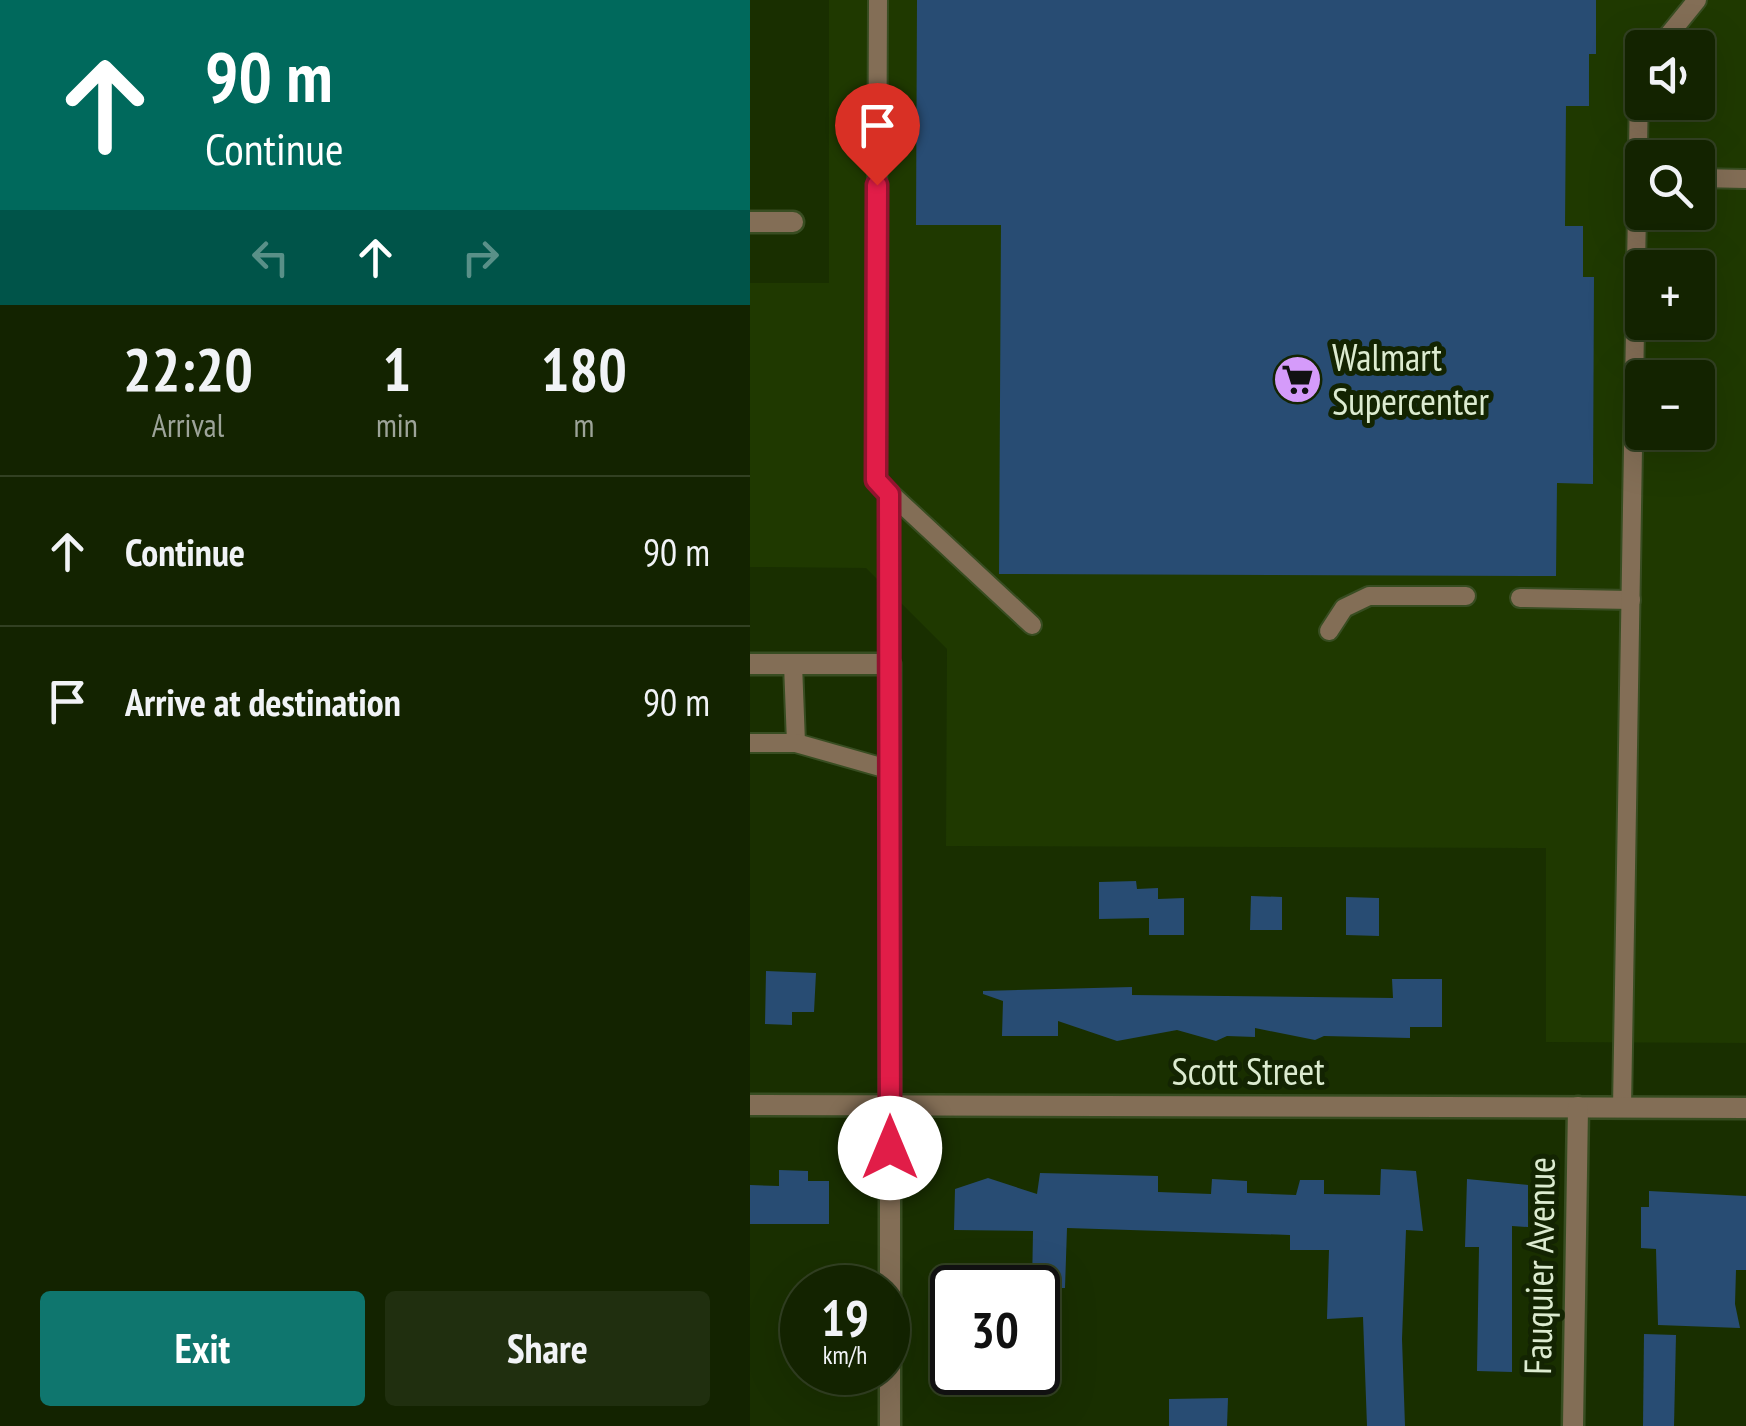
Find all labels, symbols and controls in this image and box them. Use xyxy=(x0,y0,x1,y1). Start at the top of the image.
map controls xyxy=(1625,30,1715,450)
button: sound xyxy=(1625,30,1715,120)
text: 90 m xyxy=(205,31,333,121)
icon: ahead xyxy=(40,40,170,170)
pin xyxy=(835,83,920,186)
icon: arrive xyxy=(850,98,905,153)
text: Continue xyxy=(205,119,344,177)
button: search xyxy=(1625,140,1715,230)
icon: left xyxy=(243,230,298,285)
icon: ahead xyxy=(348,230,403,285)
icon: right xyxy=(453,230,508,285)
button: + xyxy=(1625,250,1715,340)
text: 22:20 xyxy=(123,330,253,408)
text: 1 xyxy=(383,330,411,408)
text: 180 xyxy=(541,330,627,408)
place label: Walmart Supercenter xyxy=(1332,332,1489,425)
supermarket icon: Walmart Supercenter xyxy=(1271,354,1323,406)
button: − xyxy=(1625,360,1715,450)
text: Arrival xyxy=(152,404,224,446)
text: min xyxy=(376,404,418,446)
text: m xyxy=(573,404,594,446)
icon: ahead xyxy=(40,524,95,579)
text: Continue xyxy=(125,527,245,576)
text: 90 m xyxy=(643,527,710,576)
icon: arrive xyxy=(40,674,95,729)
text: Arrive at destination xyxy=(125,677,401,726)
text: 90 m xyxy=(643,677,710,726)
street label: Scott Street xyxy=(1171,1046,1325,1095)
position arrow xyxy=(838,1096,942,1200)
street label: Fauquier Avenue xyxy=(1512,1157,1565,1375)
speed limit sign: 30 xyxy=(930,1265,1060,1395)
text: 19 xyxy=(821,1285,869,1350)
button: Exit xyxy=(40,1291,365,1406)
button: Share xyxy=(385,1291,710,1406)
text: km/h xyxy=(823,1339,867,1371)

